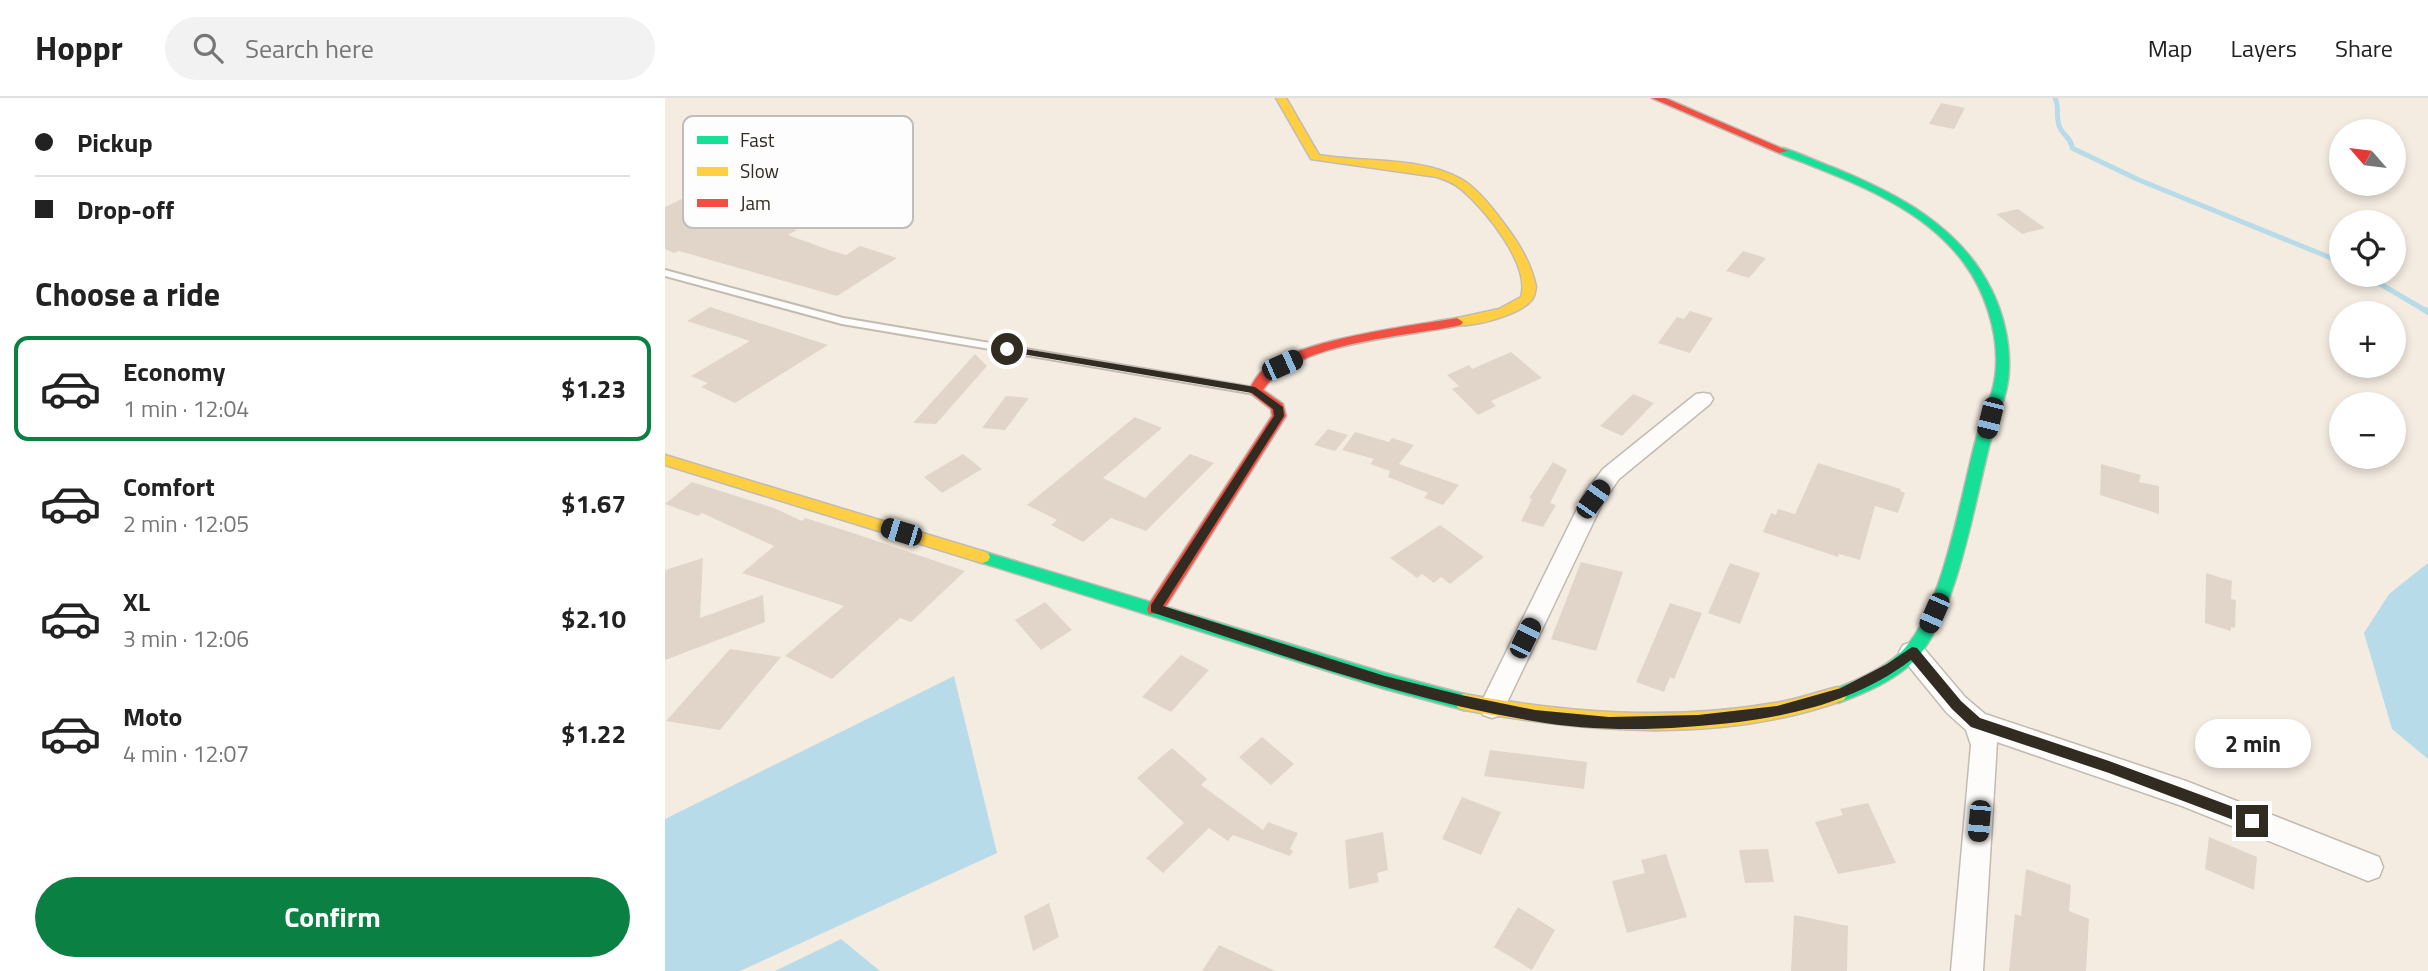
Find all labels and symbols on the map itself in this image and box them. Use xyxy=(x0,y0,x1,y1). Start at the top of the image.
legend xyxy=(683,116,913,228)
north arrow xyxy=(2329,119,2406,196)
text: Fast xyxy=(740,125,775,154)
text: Slow xyxy=(740,156,779,185)
text: Jam xyxy=(740,188,771,217)
route start xyxy=(991,333,1023,365)
car xyxy=(1259,347,1306,383)
car xyxy=(1975,395,2006,441)
car xyxy=(1573,476,1614,522)
car xyxy=(878,516,925,548)
car xyxy=(1916,590,1953,636)
car xyxy=(1507,615,1544,661)
callout: 2 min xyxy=(2194,720,2310,768)
car xyxy=(1967,799,1992,843)
route end xyxy=(2236,805,2268,837)

